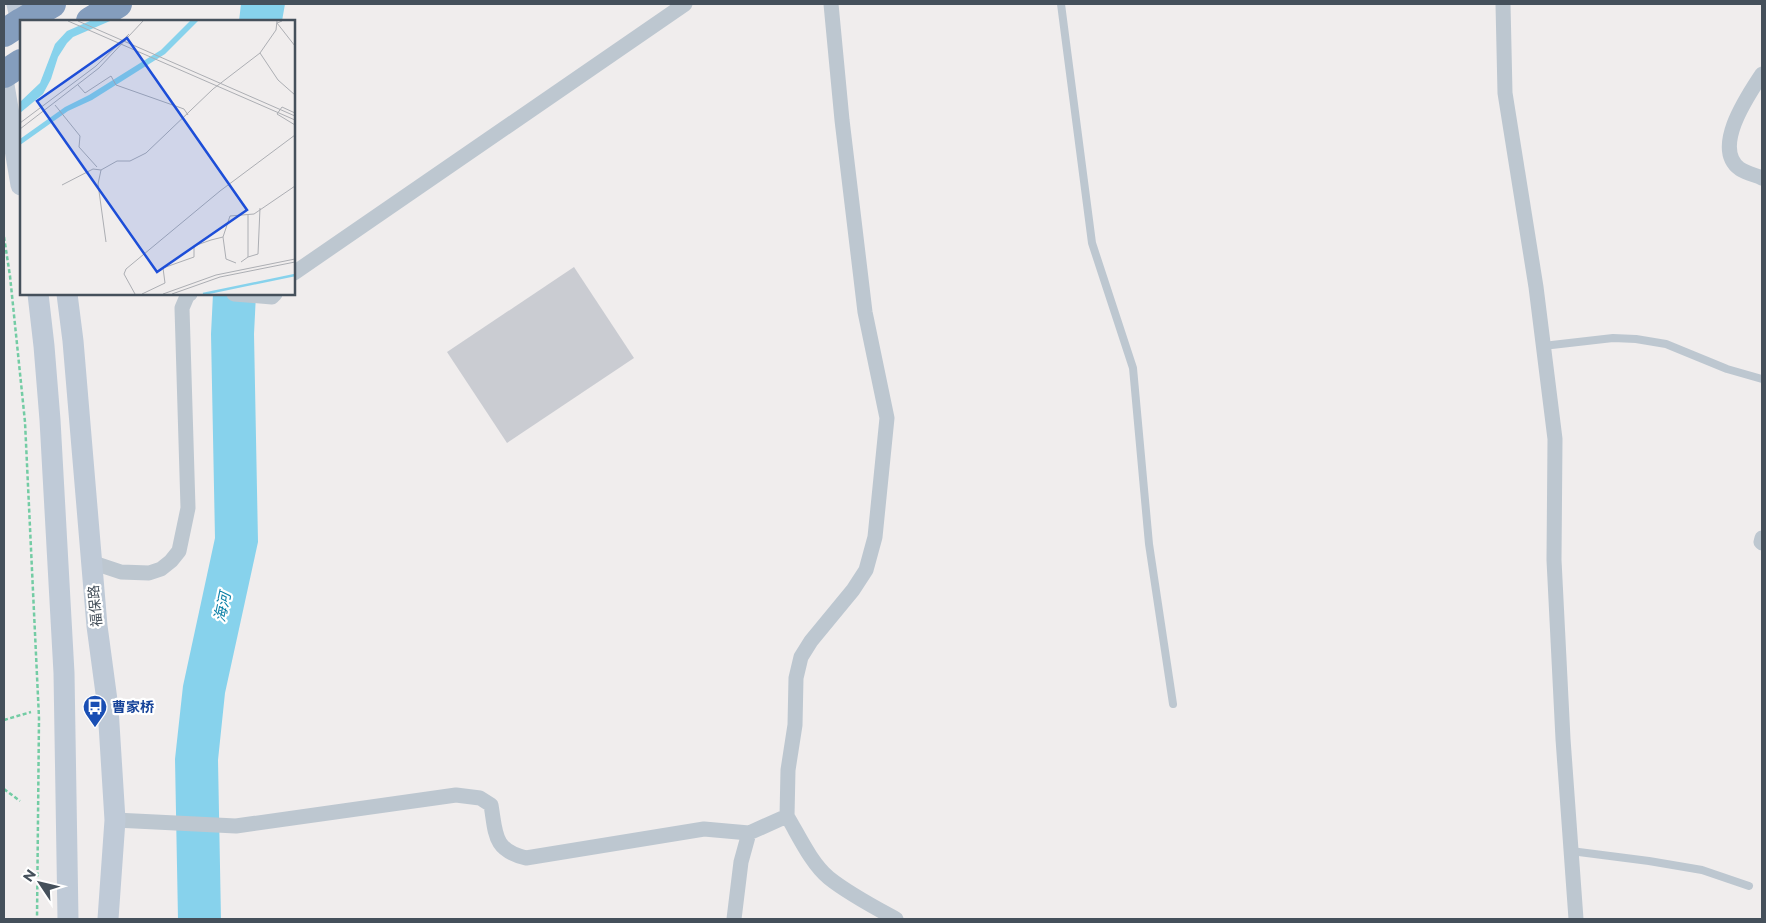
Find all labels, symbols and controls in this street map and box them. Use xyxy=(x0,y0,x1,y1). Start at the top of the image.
inset map xyxy=(20,20,295,295)
street label: 福保路 xyxy=(84,584,106,628)
water label: 海河 xyxy=(210,587,235,624)
bus stop icon: 曹家桥 xyxy=(82,694,108,728)
place label: 曹家桥 xyxy=(112,698,154,716)
north arrow xyxy=(15,858,65,908)
text: N xyxy=(19,866,40,885)

